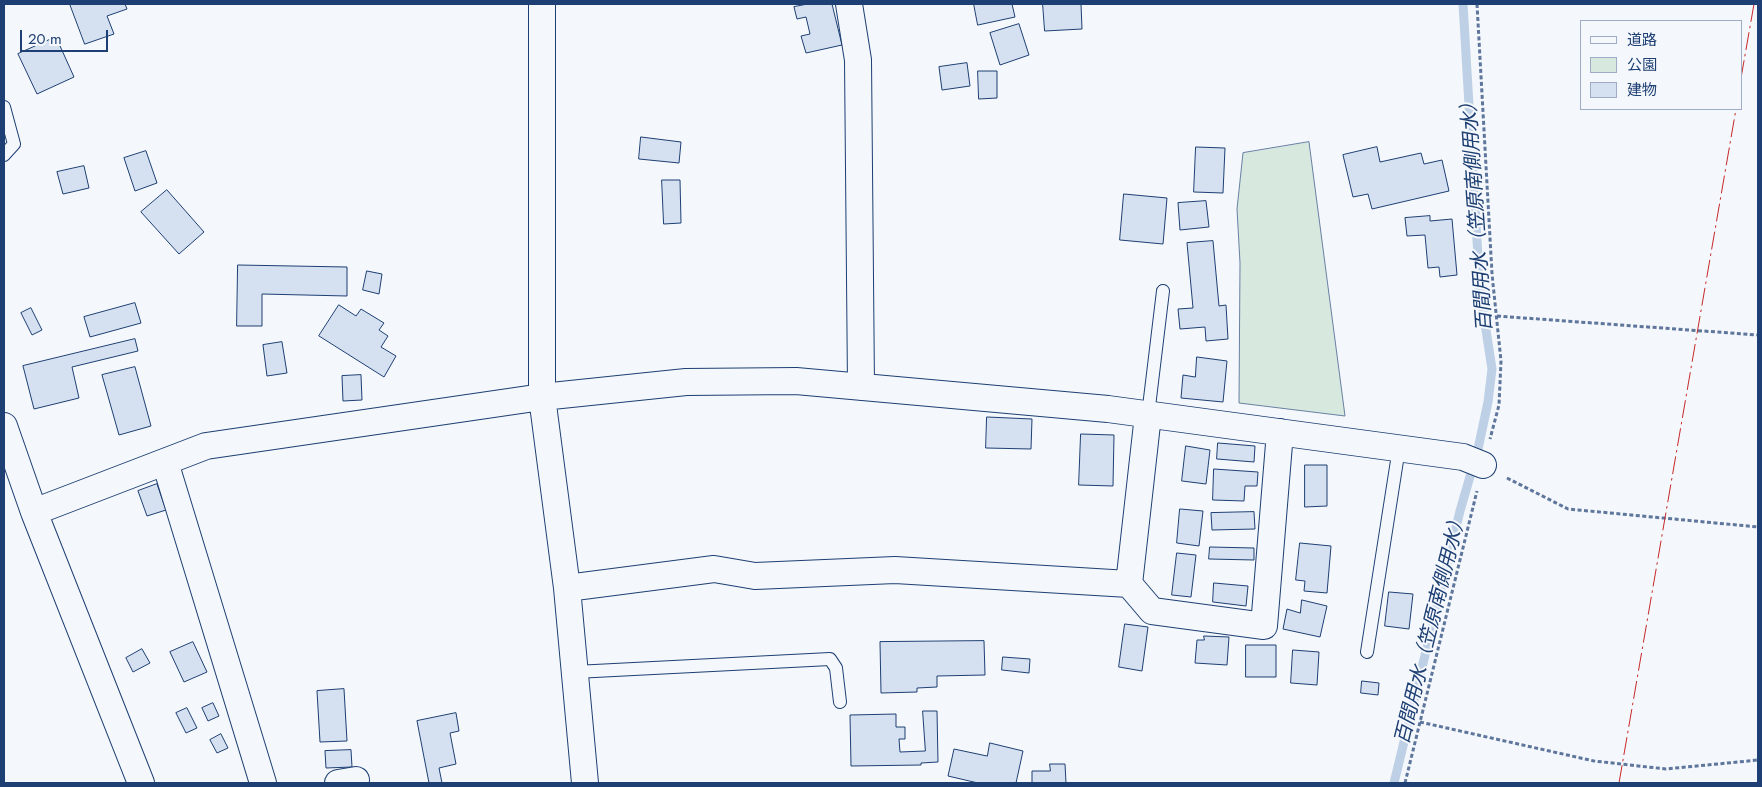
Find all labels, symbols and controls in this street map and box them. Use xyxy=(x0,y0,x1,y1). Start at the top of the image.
scale bar xyxy=(22,20,110,52)
legend xyxy=(1580,20,1742,110)
text: 20 m xyxy=(28,28,62,50)
text: 道路 xyxy=(1627,29,1657,51)
text: 公園 xyxy=(1627,54,1657,76)
text: 建物 xyxy=(1627,79,1657,101)
water label: 百間用水（笠原南側用水） xyxy=(1458,91,1498,333)
water label: 百間用水（笠原南側用水） xyxy=(1391,509,1473,747)

